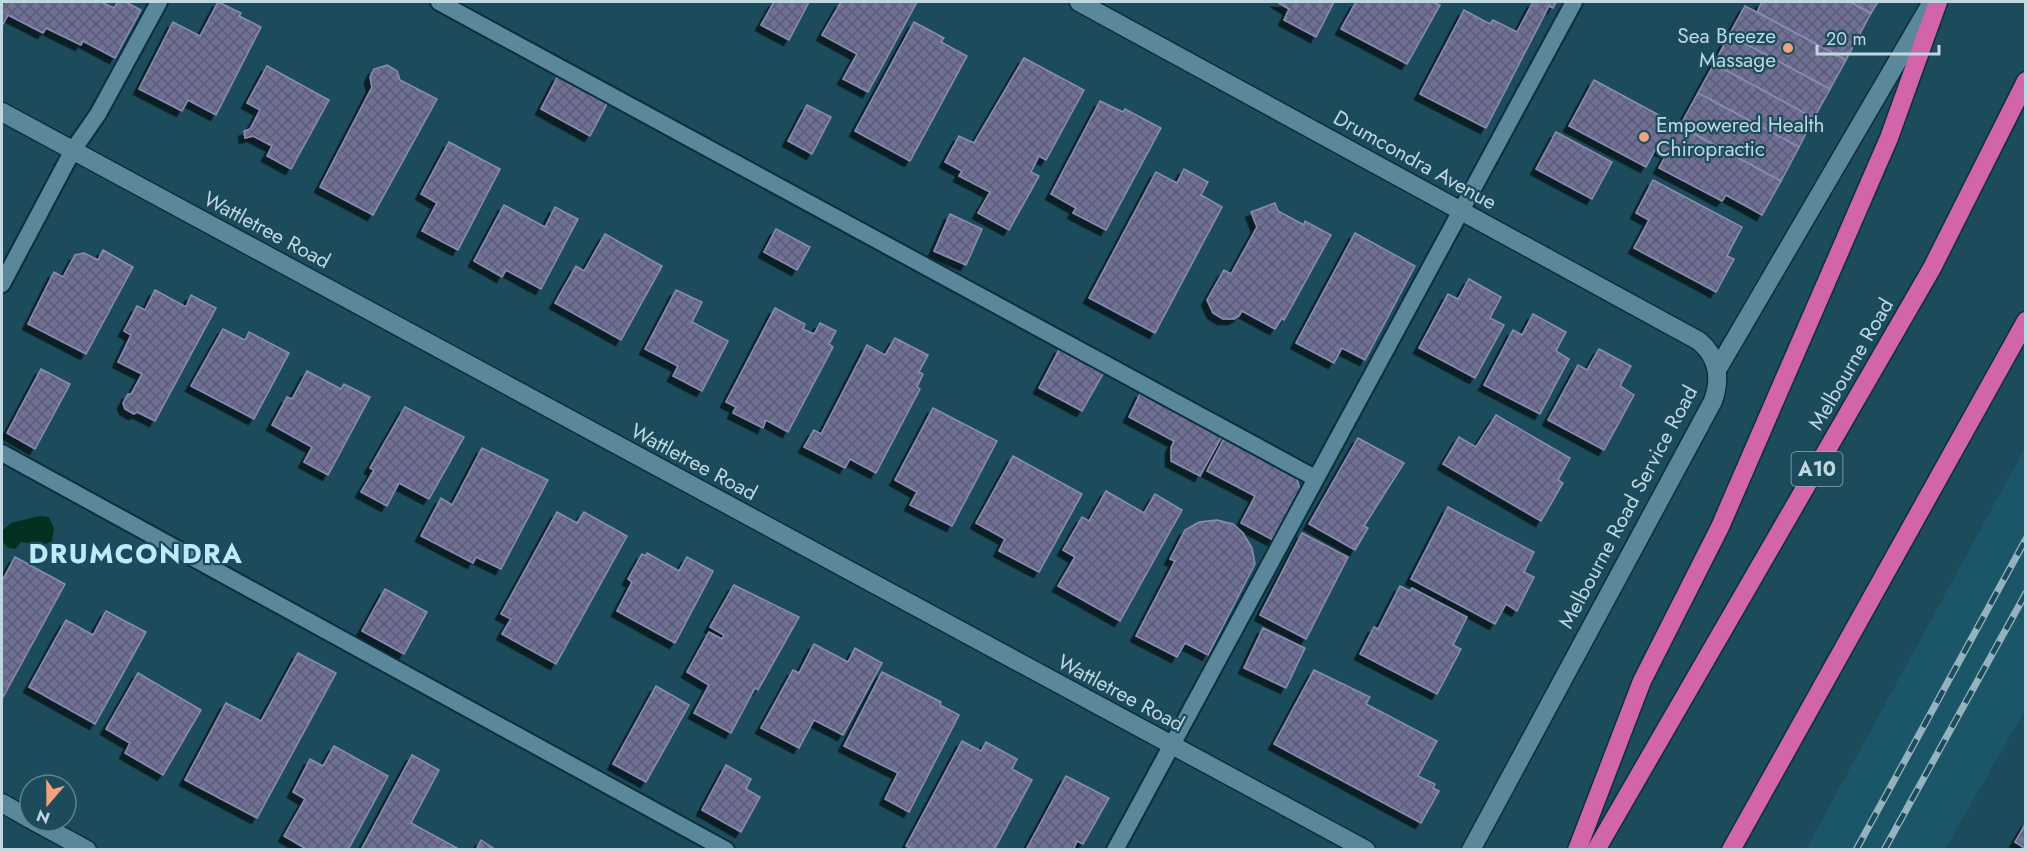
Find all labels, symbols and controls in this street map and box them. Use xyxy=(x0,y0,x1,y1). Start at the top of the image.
scale bar xyxy=(1817,18,1938,56)
place label: Sea Breeze Massage xyxy=(1677,21,1776,75)
text: 20 m xyxy=(1826,26,1866,52)
marker: Sea Breeze Massage xyxy=(1781,41,1795,55)
street label: Drumcondra Avenue xyxy=(1328,103,1502,217)
place label: Empowered Health Chiropractic xyxy=(1656,110,1825,164)
marker: Empowered Health Chiropractic xyxy=(1637,130,1651,144)
street label: Wattletree Road xyxy=(198,184,336,276)
street label: Melbourne Road xyxy=(1801,293,1901,435)
street label: Melbourne Road Service Road xyxy=(1551,380,1705,634)
street label: Wattletree Road xyxy=(625,416,763,508)
road number: A10 xyxy=(1792,452,1842,486)
district label: DRUMCONDRA xyxy=(29,534,243,573)
street label: Wattletree Road xyxy=(1052,647,1190,739)
north arrow xyxy=(18,773,78,833)
text: N xyxy=(33,804,53,830)

